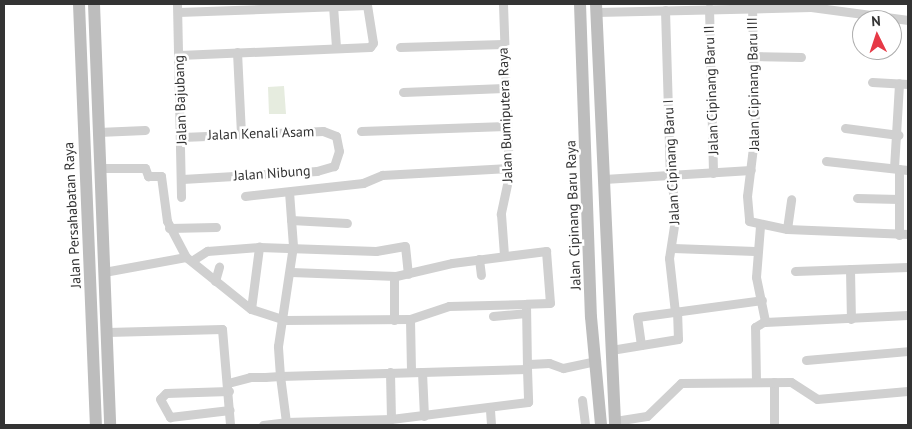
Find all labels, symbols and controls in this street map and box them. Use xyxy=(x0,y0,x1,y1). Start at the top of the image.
north arrow xyxy=(852,10,902,60)
text: N xyxy=(871,12,881,30)
street label: Jalan Cipinang Baru III xyxy=(743,17,763,151)
street label: Jalan Cipinang Baru II xyxy=(700,25,722,155)
street label: Jalan Bumiputera Raya xyxy=(494,47,516,183)
street label: Jalan Bajubang xyxy=(170,55,190,145)
street label: Jalan Cipinang Baru I xyxy=(659,99,683,225)
street label: Jalan Kenali Asam xyxy=(207,123,315,143)
street label: Jalan Cipinang Baru Raya xyxy=(562,140,584,290)
street label: Jalan Persahabatan Raya xyxy=(60,142,84,288)
street label: Jalan Nibung xyxy=(233,162,311,184)

